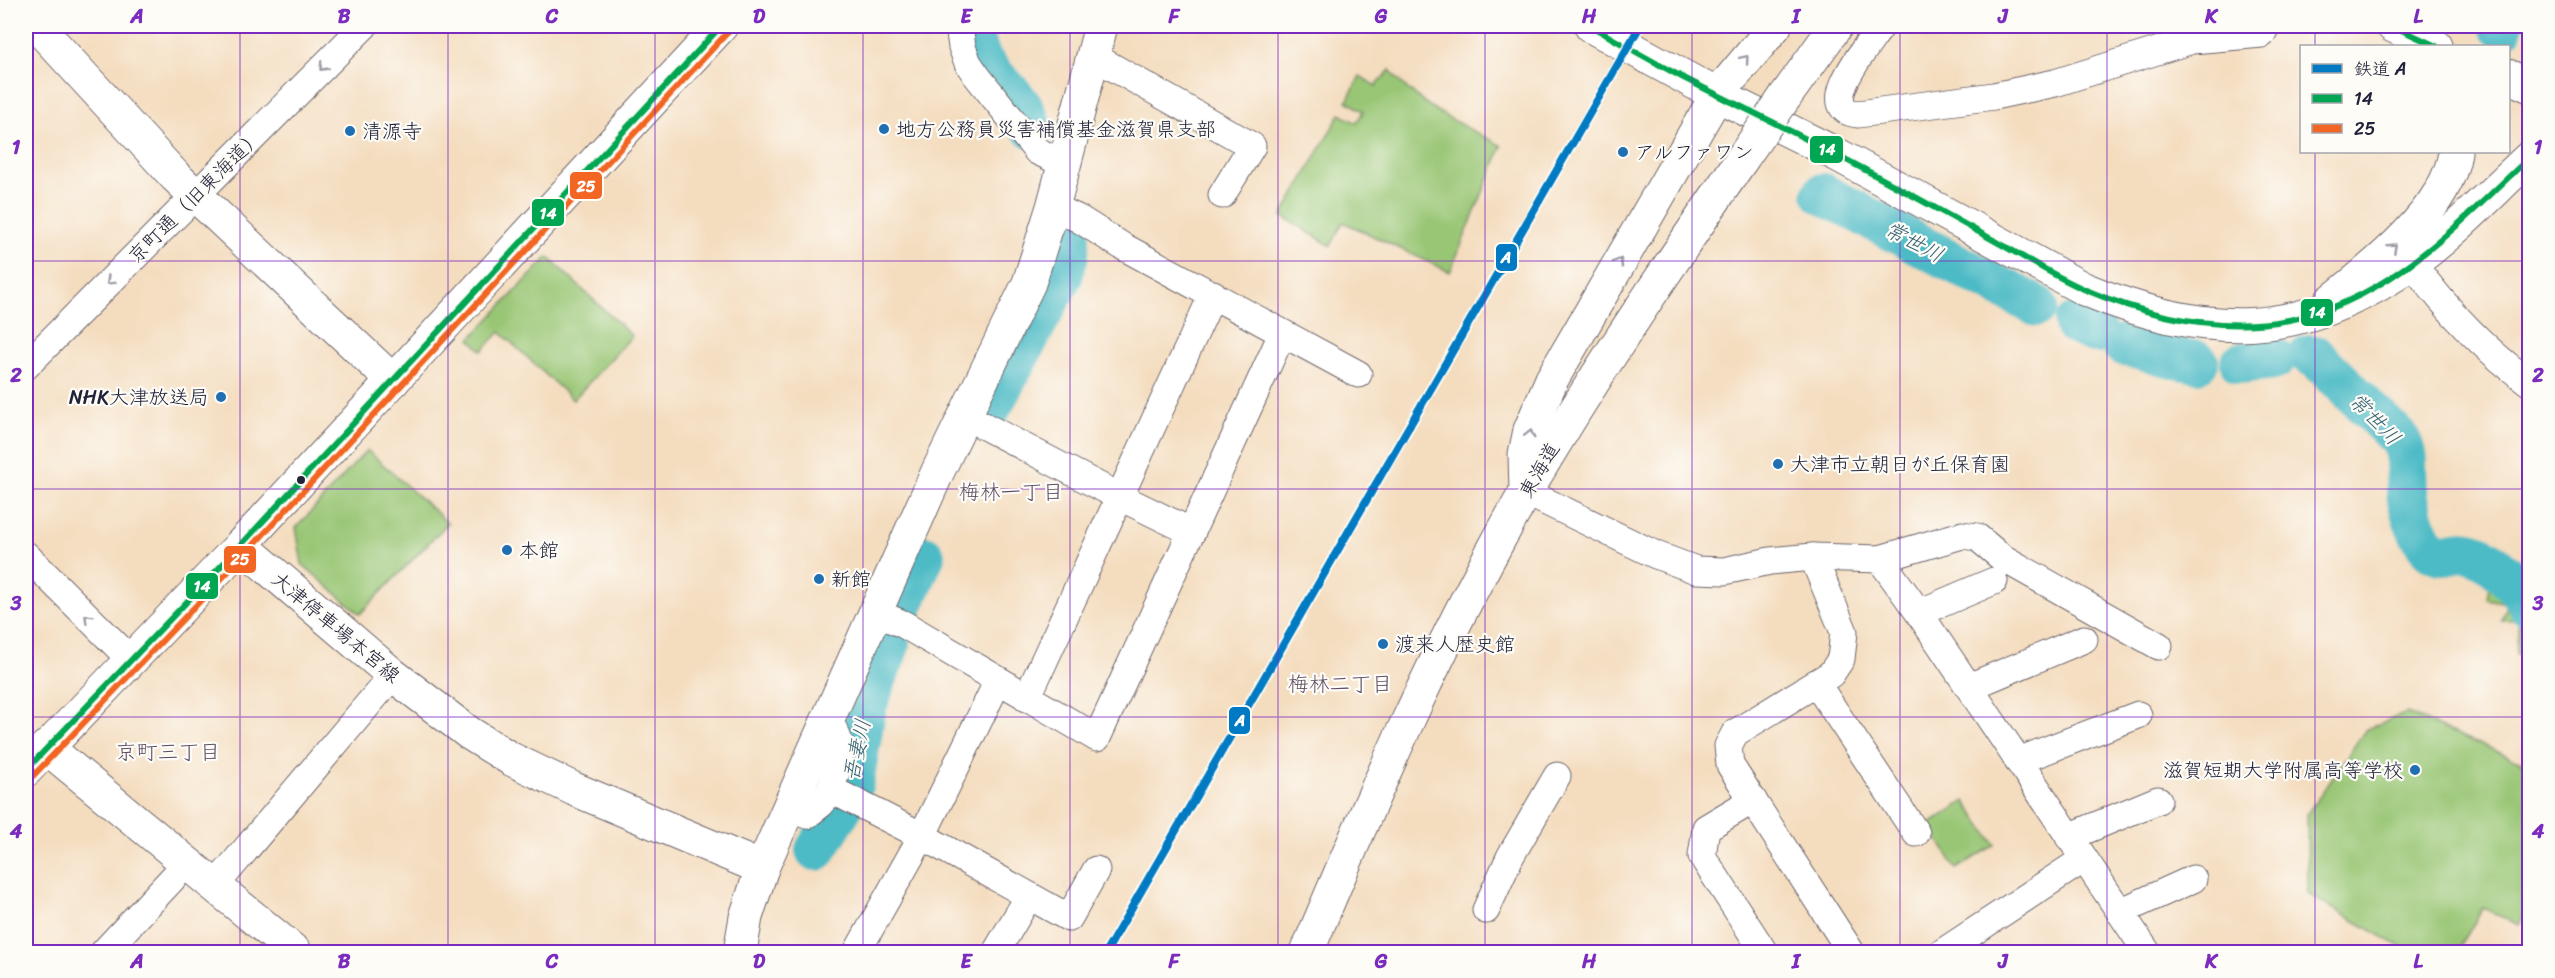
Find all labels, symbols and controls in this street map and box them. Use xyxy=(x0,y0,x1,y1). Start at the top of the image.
text: A xyxy=(129,0,144,34)
text: B xyxy=(338,0,351,34)
text: C xyxy=(545,0,559,34)
text: D xyxy=(753,0,766,34)
text: E xyxy=(960,0,973,34)
text: F xyxy=(1168,0,1181,34)
text: G xyxy=(1374,0,1388,34)
text: H xyxy=(1581,0,1597,34)
text: I xyxy=(1791,0,1802,34)
text: J xyxy=(1997,0,2009,34)
text: K xyxy=(2204,0,2219,34)
text: L xyxy=(2413,0,2423,34)
legend xyxy=(2300,45,2510,153)
text: 鉄道 A xyxy=(2354,53,2407,85)
one-way arrow xyxy=(1738,55,1749,66)
one-way arrow xyxy=(319,59,330,70)
text: 14 xyxy=(2354,83,2373,115)
place label: 地方公務員災害補償基金滋賀県支部 xyxy=(896,112,1216,147)
text: 25 xyxy=(2354,113,2375,145)
place label: 清源寺 xyxy=(362,114,422,149)
street label: 京町通（旧東海道） xyxy=(119,120,271,272)
marker: 地方公務員災害補償基金滋賀県支部 xyxy=(877,122,891,136)
marker: 清源寺 xyxy=(343,124,357,138)
text: 1 xyxy=(12,130,21,165)
text: 1 xyxy=(2534,130,2543,165)
place label: アルファワン xyxy=(1635,135,1754,170)
line badge: 14 xyxy=(1809,135,1844,164)
text: 14 xyxy=(1819,135,1835,164)
marker: アルファワン xyxy=(1616,145,1630,159)
line badge: 25 xyxy=(569,171,603,200)
text: 25 xyxy=(575,172,596,201)
line badge: 14 xyxy=(531,198,565,227)
text: 14 xyxy=(540,199,556,228)
water label: 常世川 xyxy=(1877,210,1951,274)
line badge: A xyxy=(1495,243,1518,272)
text: A xyxy=(1500,243,1511,272)
one-way arrow xyxy=(2386,243,2397,254)
one-way arrow xyxy=(1612,258,1623,268)
one-way arrow xyxy=(107,274,118,285)
line badge: 14 xyxy=(2300,298,2334,327)
text: 14 xyxy=(2309,298,2325,327)
text: 2 xyxy=(9,358,22,393)
text: 2 xyxy=(2531,358,2544,393)
place label: NHK大津放送局 xyxy=(69,380,209,415)
water label: 常世川 xyxy=(2339,383,2411,455)
marker: NHK大津放送局 xyxy=(214,390,228,404)
one-way arrow xyxy=(1522,429,1535,439)
street label: 東海道 xyxy=(1509,436,1570,505)
place label: 大津市立朝日が丘保育園 xyxy=(1790,447,2010,482)
marker: 大津市立朝日が丘保育園 xyxy=(1771,457,1785,471)
district label: 梅林一丁目 xyxy=(959,473,1064,511)
unlabelled marker xyxy=(295,474,307,486)
place label: 本館 xyxy=(519,533,559,568)
marker: 本館 xyxy=(500,543,514,557)
line badge: 25 xyxy=(223,545,257,574)
text: 25 xyxy=(229,545,250,574)
place label: 新館 xyxy=(831,562,871,597)
street label: 大津停車場本宮線 xyxy=(263,563,408,692)
line badge: 14 xyxy=(185,572,219,600)
text: 14 xyxy=(194,572,210,601)
marker: 新館 xyxy=(812,572,826,586)
text: 3 xyxy=(10,586,22,621)
text: 3 xyxy=(2532,586,2544,621)
one-way arrow xyxy=(85,614,96,625)
place label: 渡来人歴史館 xyxy=(1395,627,1515,662)
marker: 渡来人歴史館 xyxy=(1376,637,1390,651)
district label: 梅林二丁目 xyxy=(1288,665,1393,703)
line badge: A xyxy=(1228,706,1251,735)
text: A xyxy=(1234,706,1245,735)
water label: 吾妻川 xyxy=(832,715,882,785)
district label: 京町三丁目 xyxy=(116,733,221,771)
place label: 滋賀短期大学附属高等学校 xyxy=(2163,753,2403,788)
marker: 滋賀短期大学附属高等学校 xyxy=(2408,763,2422,777)
text: 4 xyxy=(9,814,23,849)
text: 4 xyxy=(2531,814,2545,849)
text: A xyxy=(129,944,144,978)
text: B xyxy=(338,944,351,978)
text: C xyxy=(545,944,559,978)
text: D xyxy=(753,944,766,978)
text: E xyxy=(960,944,973,978)
text: F xyxy=(1168,944,1181,978)
text: G xyxy=(1374,944,1388,978)
text: H xyxy=(1581,944,1597,978)
text: I xyxy=(1791,944,1802,978)
text: J xyxy=(1997,944,2009,978)
text: K xyxy=(2204,944,2219,978)
text: L xyxy=(2413,944,2423,978)

